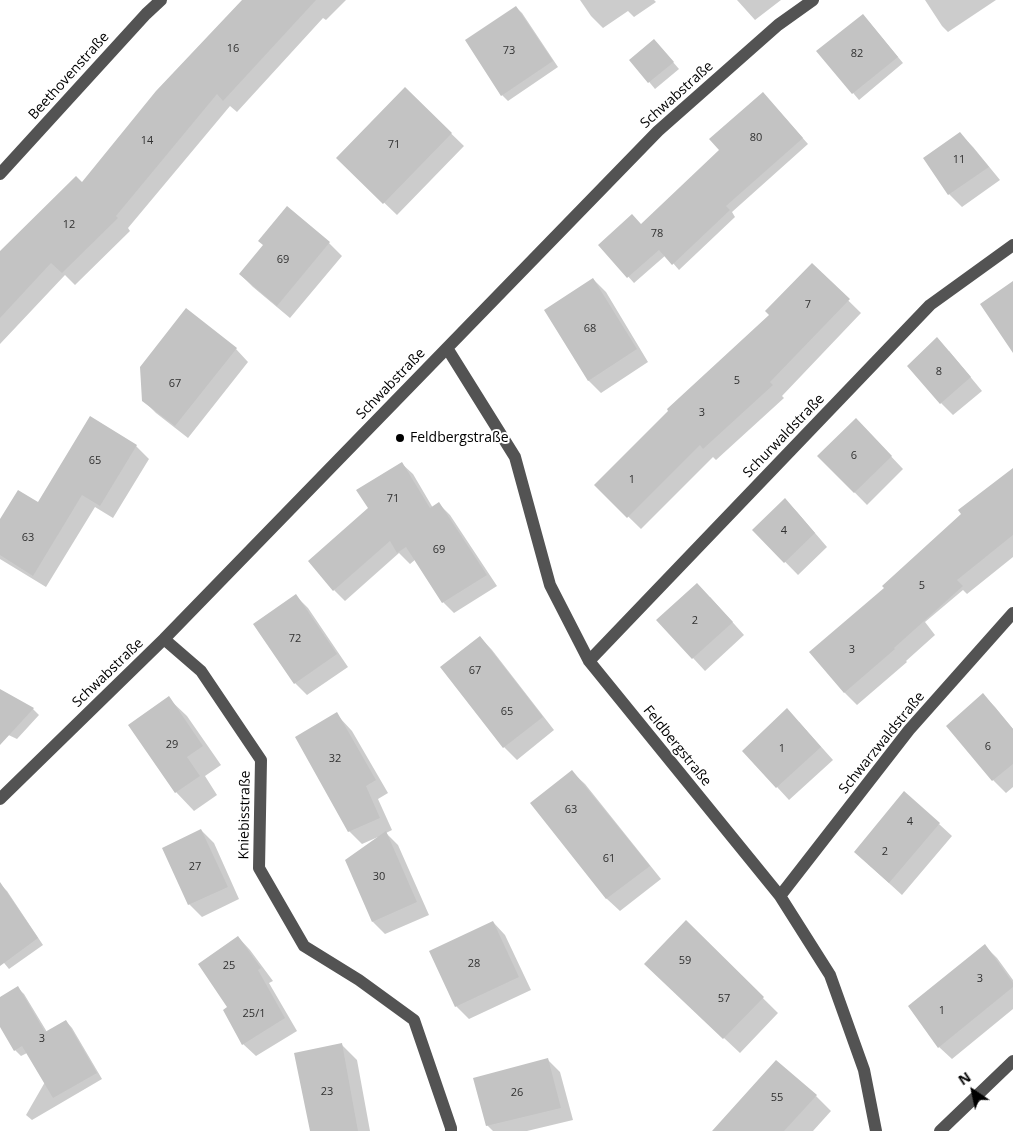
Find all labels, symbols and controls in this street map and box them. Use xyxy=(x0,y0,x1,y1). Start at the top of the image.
street label: Beethovenstraße xyxy=(25,29,113,123)
house number: 16 xyxy=(227,42,239,56)
house number: 73 xyxy=(503,44,515,58)
house number: 82 xyxy=(851,47,863,61)
street label: Schwabstraße xyxy=(637,58,717,132)
house number: 80 xyxy=(750,131,762,145)
house number: 14 xyxy=(141,134,153,148)
house number: 71 xyxy=(388,138,400,152)
house number: 11 xyxy=(953,153,965,167)
house number: 12 xyxy=(63,218,75,232)
house number: 78 xyxy=(651,227,663,241)
house number: 69 xyxy=(277,253,289,267)
house number: 7 xyxy=(805,298,811,312)
house number: 68 xyxy=(584,322,596,336)
street label: Schwabstraße xyxy=(353,345,429,423)
house number: 8 xyxy=(936,365,942,379)
house number: 5 xyxy=(734,374,740,388)
house number: 67 xyxy=(169,377,181,391)
street label: Schurwaldstraße xyxy=(740,391,828,481)
house number: 3 xyxy=(699,406,705,420)
place label: Feldbergstraße xyxy=(410,430,509,446)
marker: Feldbergstraße xyxy=(394,432,406,444)
house number: 6 xyxy=(851,449,857,463)
house number: 65 xyxy=(89,454,101,468)
house number: 1 xyxy=(629,473,635,487)
house number: 71 xyxy=(387,492,399,506)
house number: 4 xyxy=(781,524,787,538)
house number: 63 xyxy=(22,531,34,545)
house number: 69 xyxy=(433,543,445,557)
house number: 5 xyxy=(919,579,925,593)
house number: 2 xyxy=(692,614,698,628)
house number: 72 xyxy=(289,632,301,646)
street label: Schwabstraße xyxy=(69,635,147,711)
house number: 3 xyxy=(849,643,855,657)
house number: 67 xyxy=(469,664,481,678)
street label: Schwarzwaldstraße xyxy=(836,689,928,797)
street label: Feldbergstraße xyxy=(639,702,715,790)
house number: 65 xyxy=(501,705,513,719)
house number: 29 xyxy=(166,738,178,752)
house number: 6 xyxy=(985,740,991,754)
house number: 1 xyxy=(779,742,785,756)
house number: 32 xyxy=(329,752,341,766)
street label: Kniebisstraße xyxy=(236,770,254,860)
house number: 63 xyxy=(565,803,577,817)
house number: 4 xyxy=(907,815,913,829)
house number: 2 xyxy=(882,845,888,859)
house number: 61 xyxy=(603,852,615,866)
house number: 27 xyxy=(189,860,201,874)
house number: 30 xyxy=(373,870,385,884)
house number: 59 xyxy=(679,954,691,968)
house number: 28 xyxy=(468,957,480,971)
house number: 25 xyxy=(223,959,235,973)
house number: 3 xyxy=(977,972,983,986)
house number: 57 xyxy=(718,992,730,1006)
house number: 1 xyxy=(939,1004,945,1018)
house number: 25/1 xyxy=(243,1007,265,1021)
house number: 3 xyxy=(39,1032,45,1046)
north arrow xyxy=(948,1066,998,1116)
text: N xyxy=(954,1067,974,1089)
house number: 23 xyxy=(321,1085,333,1099)
house number: 26 xyxy=(511,1086,523,1100)
house number: 55 xyxy=(771,1091,783,1105)

